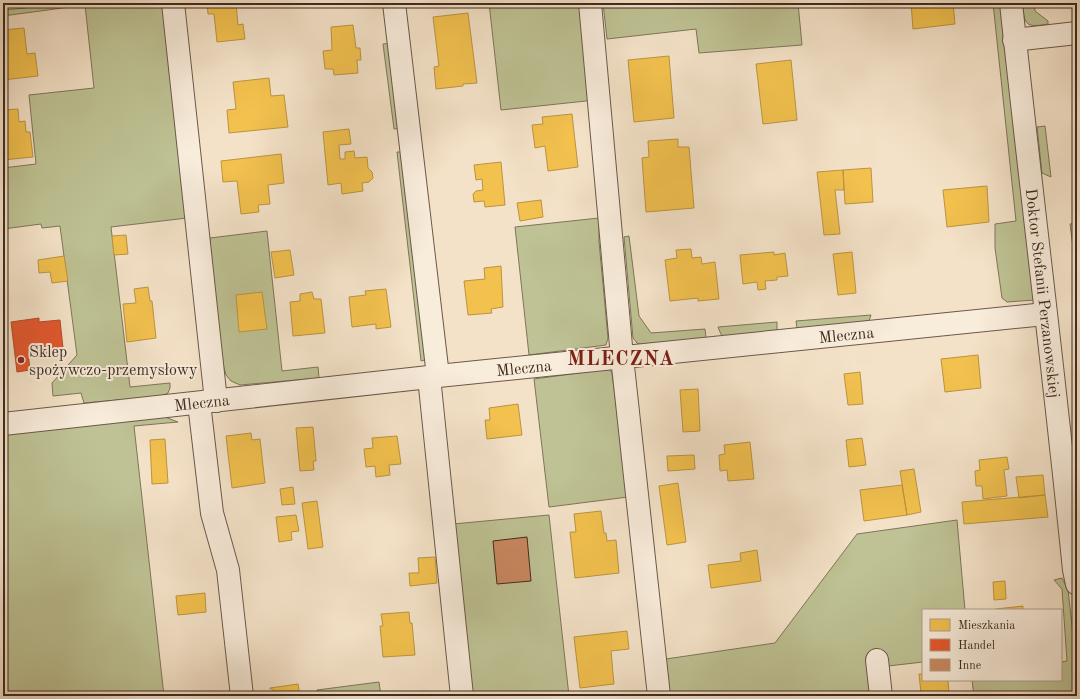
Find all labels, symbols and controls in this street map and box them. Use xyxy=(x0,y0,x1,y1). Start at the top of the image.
street label: Doktor Stefanii Perzanowskiej xyxy=(1022,188,1062,399)
street label: Mleczna xyxy=(818,325,875,347)
place label: Sklep spożywczo-przemysłowy xyxy=(29,345,198,379)
district label: MLECZNA xyxy=(567,350,675,370)
marker: Sklep spożywczo-przemysłowy xyxy=(16,355,26,365)
street label: Mleczna xyxy=(496,358,553,380)
street label: Mleczna xyxy=(173,393,231,415)
legend xyxy=(922,609,1062,681)
text: Mieszkania xyxy=(958,620,1015,632)
text: Handel xyxy=(958,640,995,652)
text: Inne xyxy=(958,660,982,672)

